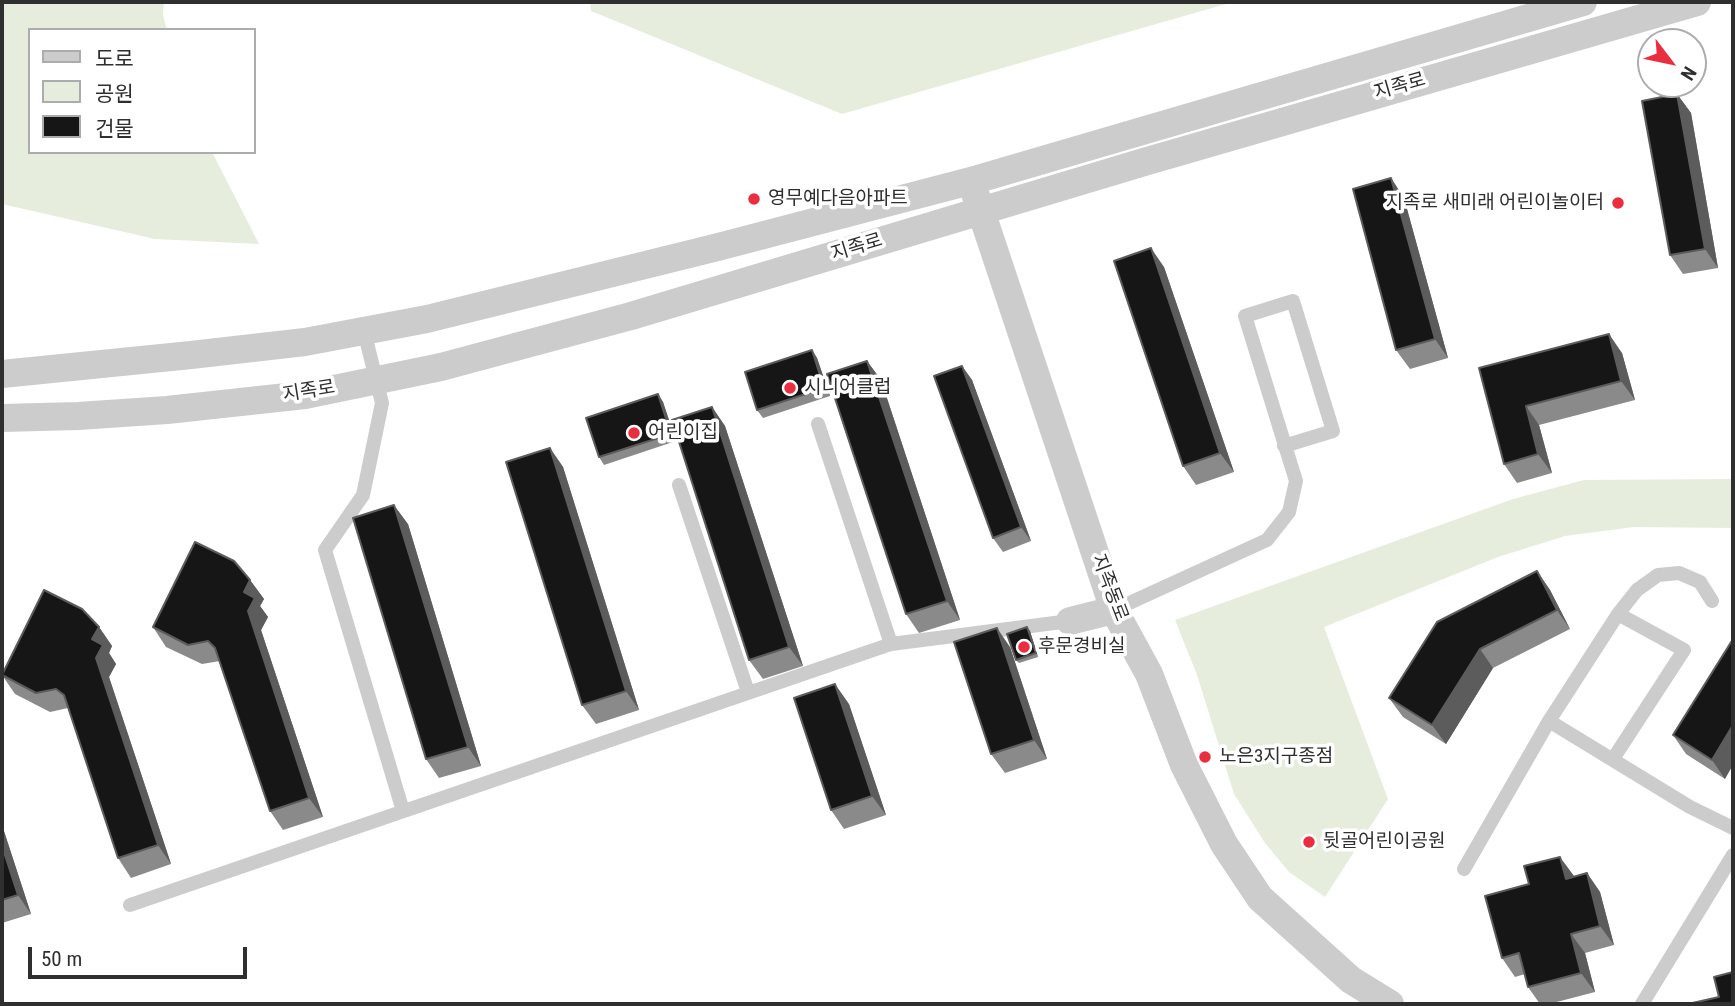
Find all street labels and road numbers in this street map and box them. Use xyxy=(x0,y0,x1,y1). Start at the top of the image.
street label: 지족로 xyxy=(1372,69,1428,105)
street label: 지족로 xyxy=(829,229,885,267)
street label: 지족로 xyxy=(281,377,337,407)
street label: 지족동로 xyxy=(1086,551,1132,625)

